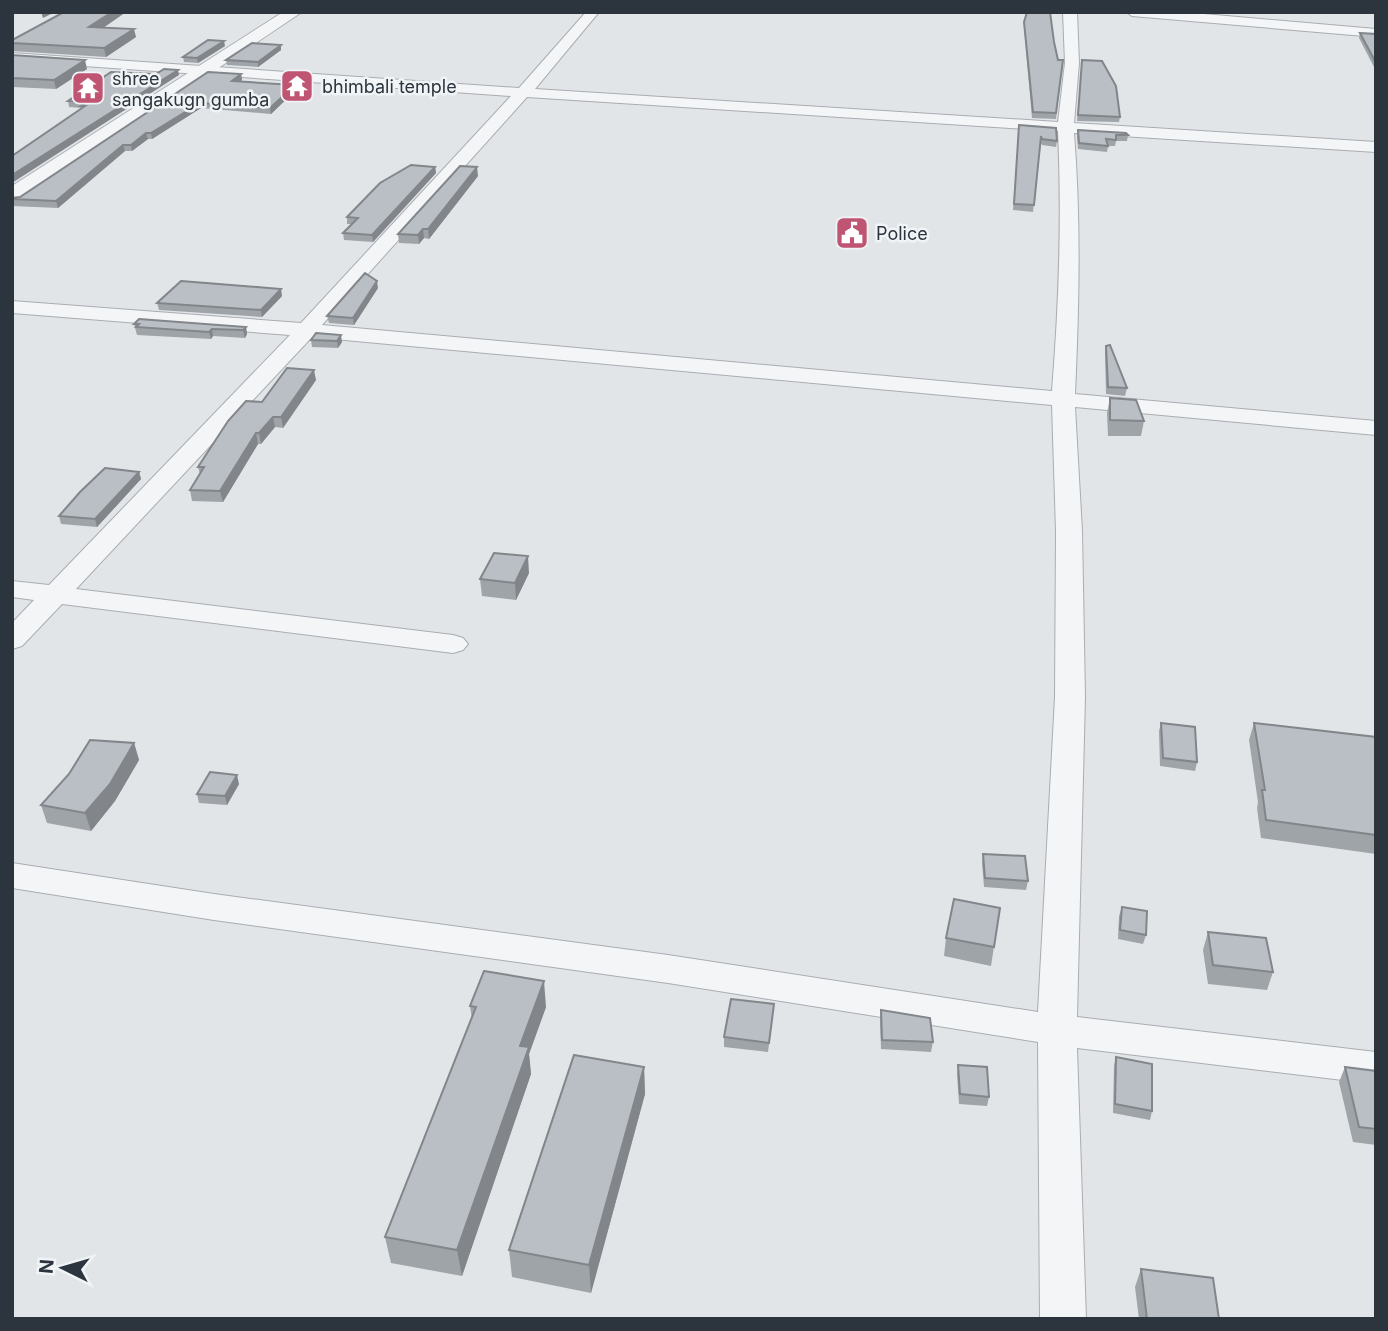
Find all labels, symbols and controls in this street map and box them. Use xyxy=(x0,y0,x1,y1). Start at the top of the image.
temple icon: bhimbali temple xyxy=(278,67,316,105)
place label: shree sangakugn gumba xyxy=(112,68,269,110)
temple icon: shree sangakugn gumba xyxy=(69,69,107,107)
place label: bhimbali temple xyxy=(322,76,457,97)
public building icon: Police xyxy=(833,214,871,252)
place label: Police xyxy=(876,223,928,244)
north arrow xyxy=(28,1233,98,1303)
text: N xyxy=(34,1258,59,1275)

